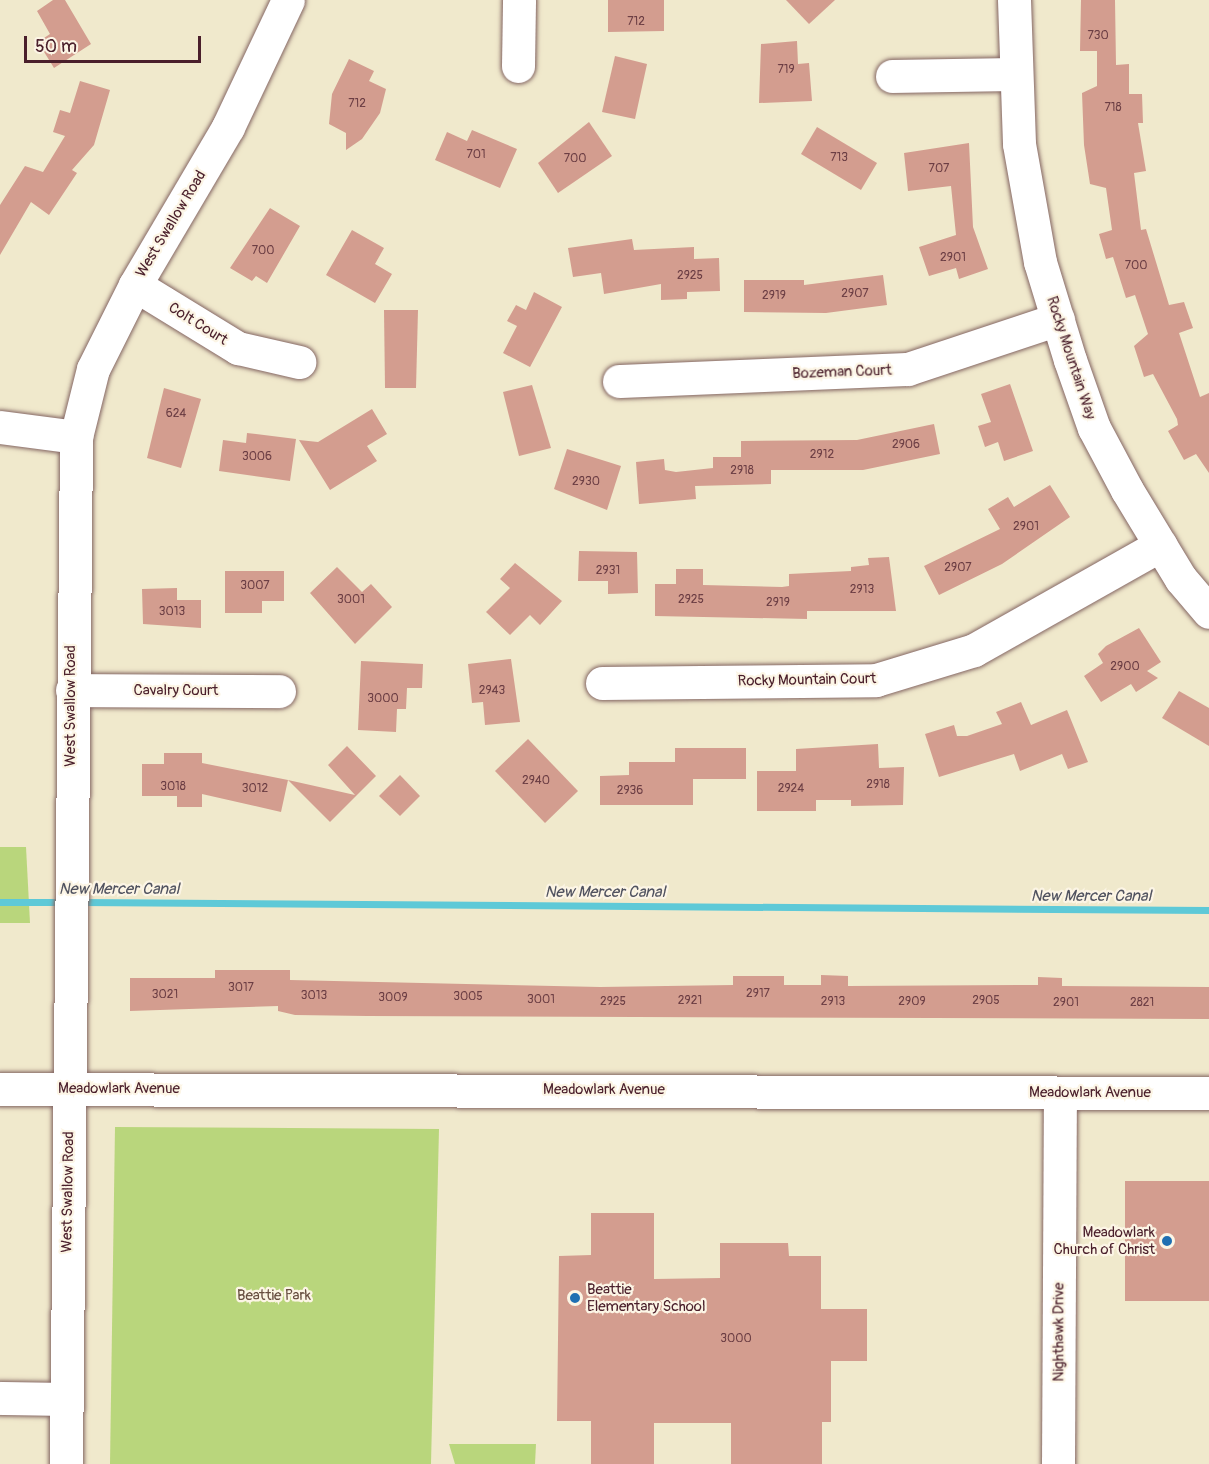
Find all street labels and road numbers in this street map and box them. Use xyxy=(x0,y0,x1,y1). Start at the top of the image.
street label: West Swallow Road xyxy=(132,167,210,281)
street label: Rocky Mountain Way xyxy=(1043,294,1099,422)
street label: Colt Court xyxy=(165,299,231,349)
street label: Bozeman Court xyxy=(792,361,892,383)
street label: West Swallow Road xyxy=(62,645,80,767)
street label: Rocky Mountain Court xyxy=(738,670,876,690)
street label: Cavalry Court xyxy=(134,682,218,700)
street label: Meadowlark Avenue xyxy=(58,1080,180,1098)
street label: Meadowlark Avenue xyxy=(543,1081,665,1099)
street label: Meadowlark Avenue xyxy=(1029,1084,1151,1102)
street label: West Swallow Road xyxy=(58,1131,78,1253)
street label: Nighthawk Drive xyxy=(1050,1282,1068,1382)

